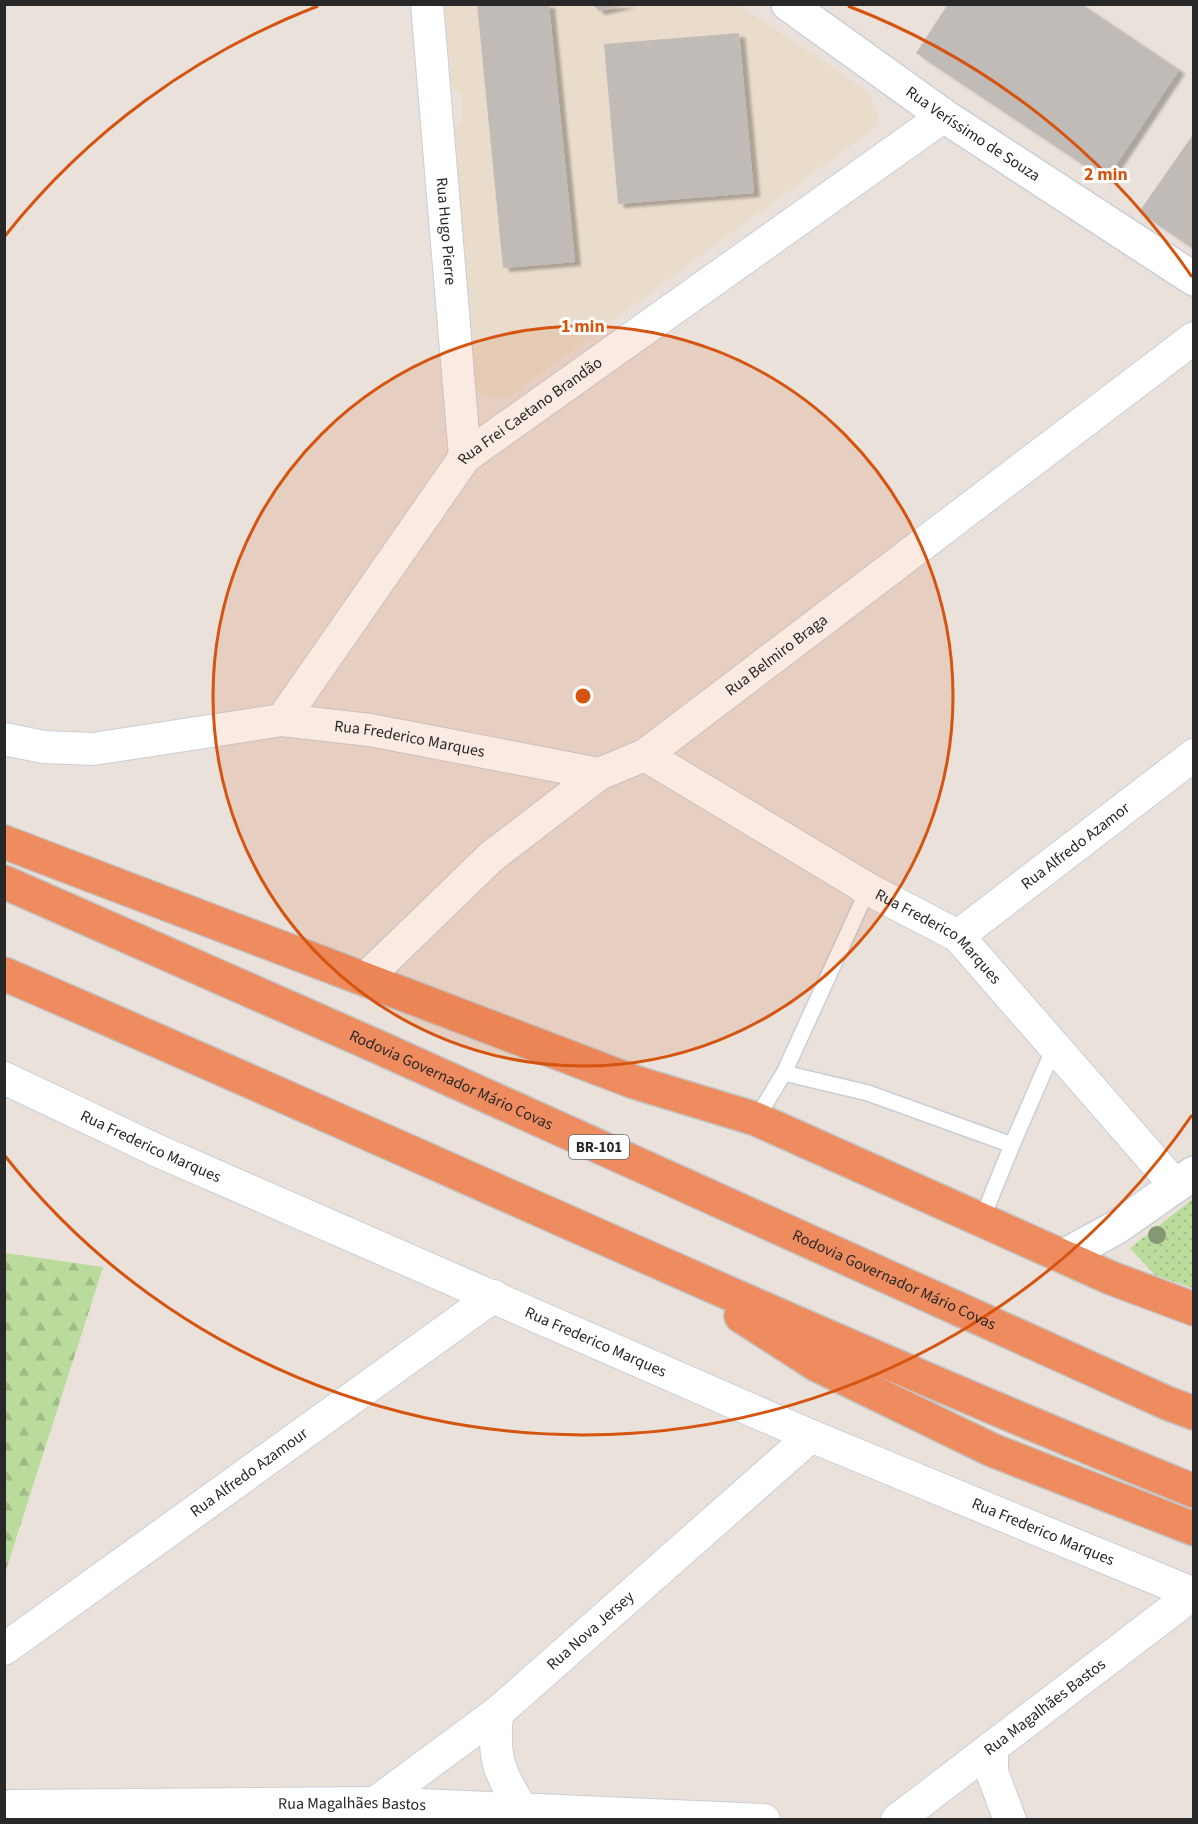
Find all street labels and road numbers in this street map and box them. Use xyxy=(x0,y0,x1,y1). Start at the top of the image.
street label: Rua Veríssimo de Souza xyxy=(901,81,1044,187)
street label: Rua Hugo Pierre xyxy=(431,177,462,286)
street label: Rua Frei Caetano Brandão xyxy=(452,352,607,469)
street label: Rua Belmiro Braga xyxy=(721,609,832,701)
street label: Rua Frederico Marques xyxy=(333,715,487,763)
street label: Rua Alfredo Azamor xyxy=(1017,797,1135,895)
street label: Rua Frederico Marques xyxy=(871,884,1006,989)
street label: Rodovia Governador Mário Covas xyxy=(346,1025,557,1136)
street label: Rua Frederico Marques xyxy=(77,1105,225,1188)
road number: BR-101 xyxy=(569,1135,629,1159)
street label: Rodovia Governador Mário Covas xyxy=(789,1224,1000,1336)
street label: Rua Frederico Marques xyxy=(521,1301,670,1383)
street label: Rua Alfredo Azamour xyxy=(186,1422,313,1522)
street label: Rua Frederico Marques xyxy=(968,1492,1118,1571)
street label: Rua Nova Jersey xyxy=(542,1586,639,1675)
street label: Rua Magalhães Bastos xyxy=(979,1653,1111,1761)
street label: Rua Magalhães Bastos xyxy=(278,1792,427,1816)

